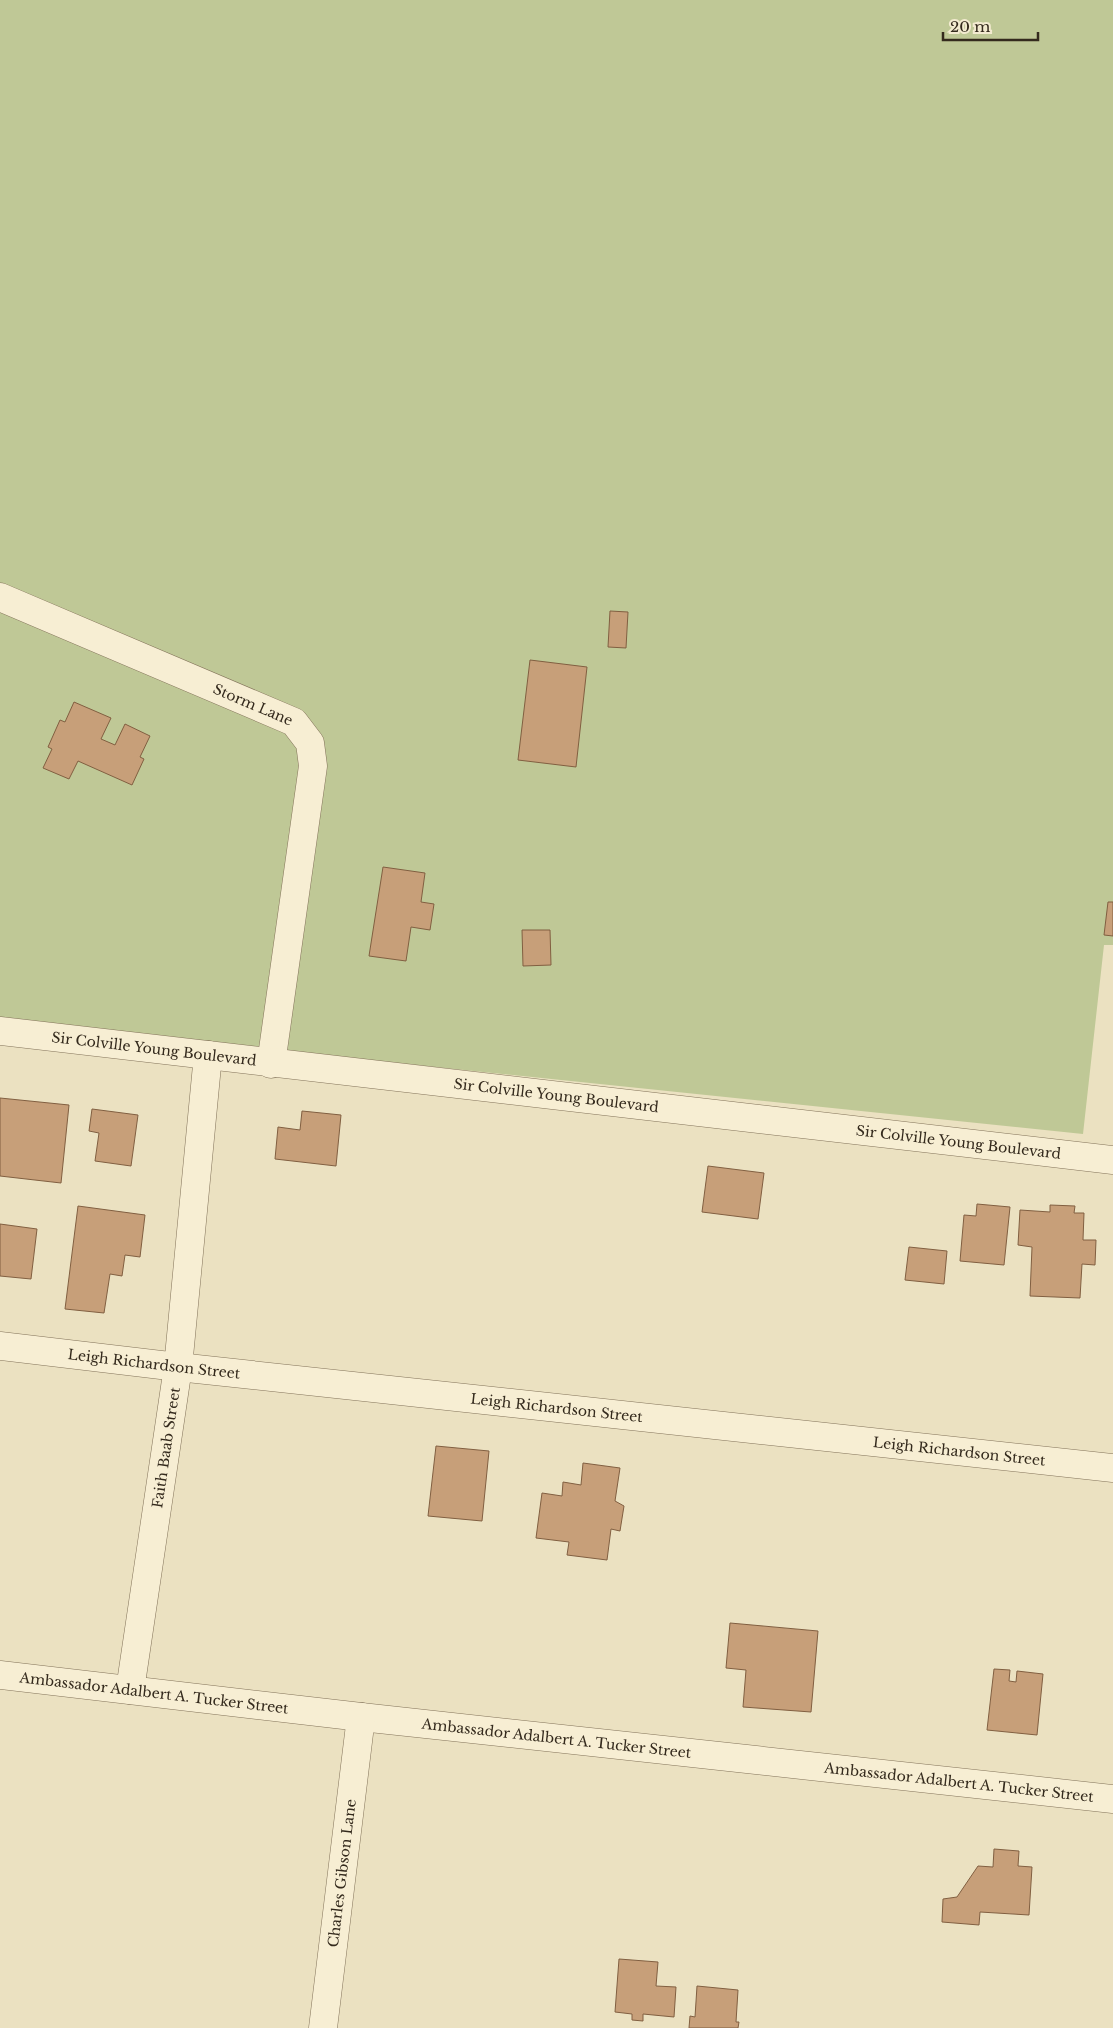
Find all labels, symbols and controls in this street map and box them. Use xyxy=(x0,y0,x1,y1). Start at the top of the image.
scale bar xyxy=(943,10,1038,42)
text: 20 m xyxy=(950,17,990,36)
street label: Storm Lane xyxy=(211,680,296,729)
street label: Sir Colville Young Boulevard xyxy=(51,1028,258,1070)
street label: Sir Colville Young Boulevard xyxy=(453,1075,660,1116)
street label: Sir Colville Young Boulevard xyxy=(855,1121,1063,1163)
street label: Leigh Richardson Street xyxy=(67,1345,242,1383)
street label: Faith Baab Street xyxy=(148,1385,184,1509)
street label: Leigh Richardson Street xyxy=(470,1390,644,1426)
street label: Leigh Richardson Street xyxy=(872,1433,1047,1470)
street label: Ambassador Adalbert A. Tucker Street xyxy=(17,1668,290,1718)
street label: Ambassador Adalbert A. Tucker Street xyxy=(420,1715,693,1762)
street label: Ambassador Adalbert A. Tucker Street xyxy=(822,1758,1095,1806)
street label: Charles Gibson Lane xyxy=(324,1798,360,1948)

